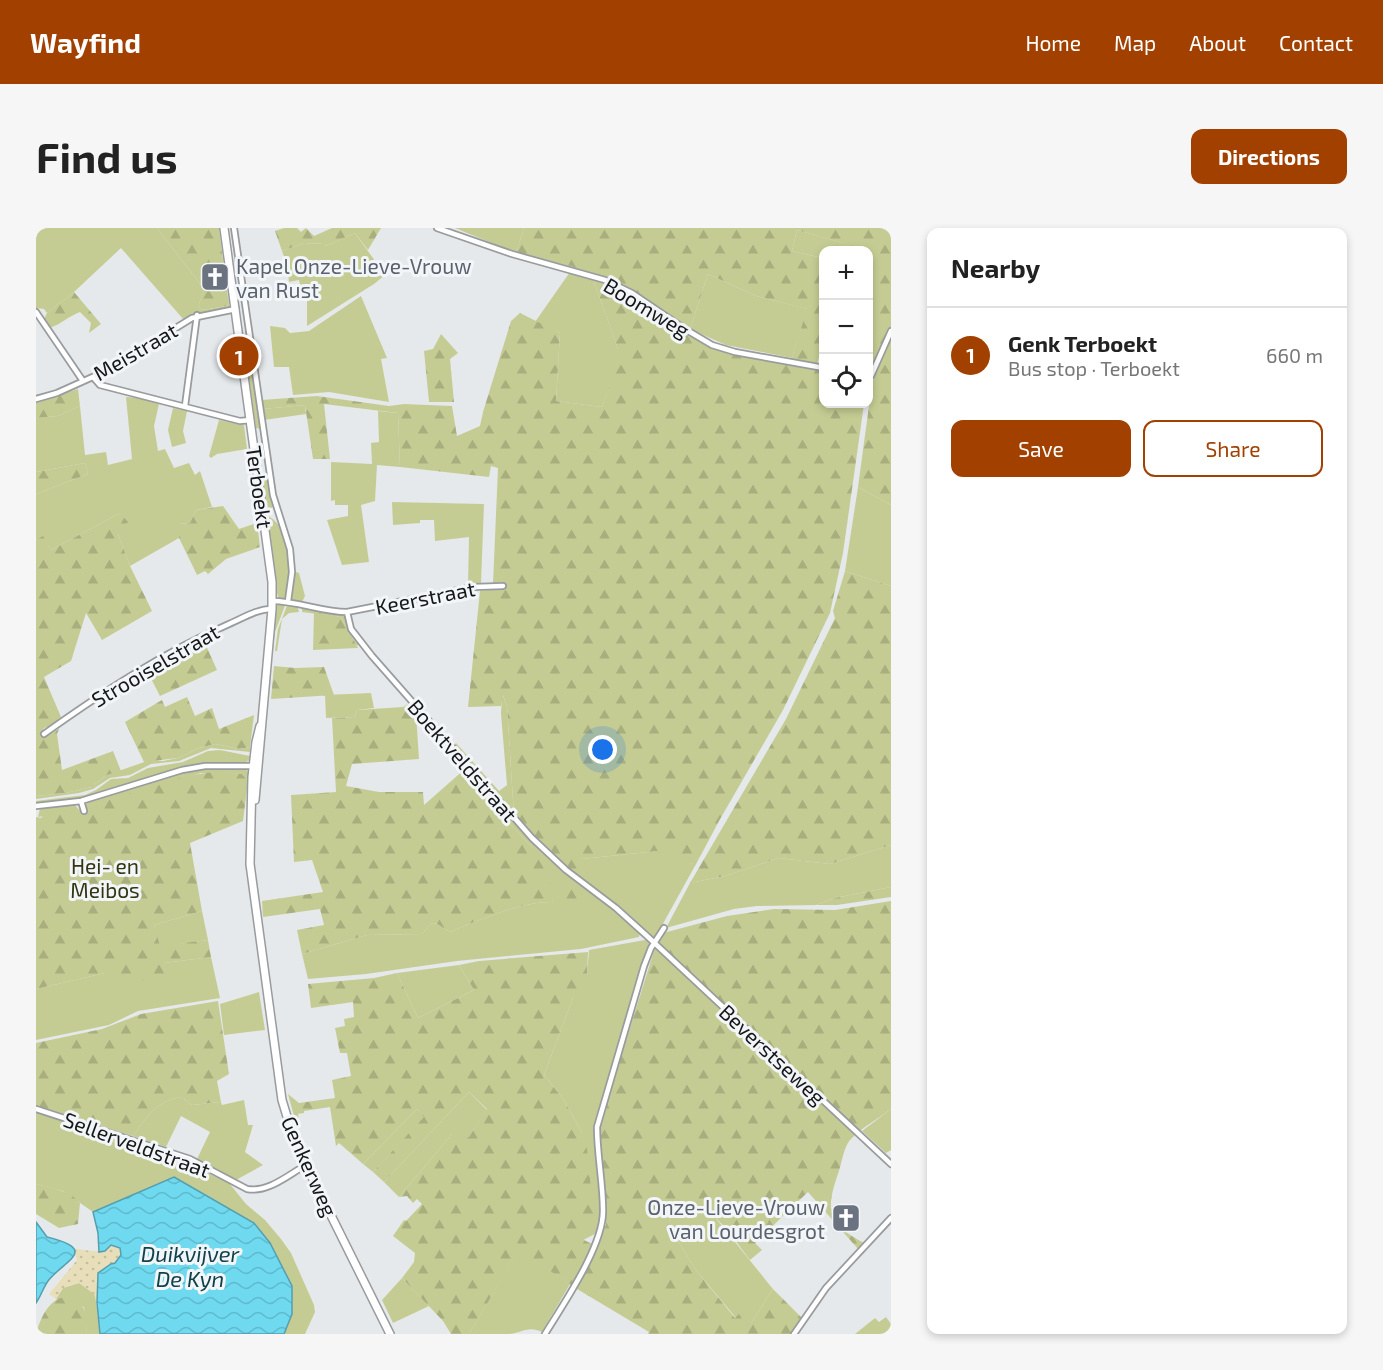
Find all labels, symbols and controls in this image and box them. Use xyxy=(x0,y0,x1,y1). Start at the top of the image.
text: Wayfind xyxy=(30,25,141,59)
text: Home xyxy=(1025,30,1081,55)
text: Map xyxy=(1114,30,1156,55)
text: About xyxy=(1189,30,1246,55)
text: Contact xyxy=(1279,30,1353,55)
button: Directions xyxy=(1191,129,1347,184)
text: Find us xyxy=(36,131,178,181)
map controls xyxy=(819,246,873,408)
button: + xyxy=(819,246,873,300)
text: Nearby xyxy=(951,252,1040,283)
place label: Kapel Onze-Lieve-Vrouw van Rust xyxy=(236,253,471,302)
church icon: Kapel Onze-Lieve-Vrouw van Rust xyxy=(199,261,231,293)
street label: Boomweg xyxy=(600,272,695,342)
button: − xyxy=(819,300,873,354)
street label: Meistraat xyxy=(88,317,182,385)
text: Genk Terboekt xyxy=(1008,330,1157,356)
pin: 1 xyxy=(220,334,258,378)
text: 1 xyxy=(966,343,975,367)
text: 660 m xyxy=(1266,343,1323,367)
button: locate xyxy=(819,354,873,408)
text: Bus stop · Terboekt xyxy=(1008,356,1180,380)
button: Save xyxy=(951,420,1131,477)
button: Share xyxy=(1143,420,1323,477)
street label: Terboekt xyxy=(242,444,278,530)
street label: Keerstraat xyxy=(373,575,477,619)
street label: Strooiselstraat xyxy=(87,618,223,712)
street label: Boektveldstraat xyxy=(403,694,523,826)
your location xyxy=(588,735,617,764)
park label: Hei- en Meibos xyxy=(70,853,140,902)
street label: Beverstseweg xyxy=(715,999,831,1110)
street label: Sellerveldstraat xyxy=(60,1106,214,1182)
street label: Genkerweg xyxy=(277,1112,343,1220)
place label: Onze-Lieve-Vrouw van Lourdesgrot xyxy=(647,1194,825,1243)
church icon: Onze-Lieve-Vrouw van Lourdesgrot xyxy=(830,1202,862,1234)
water label: Duikvijver De Kyn xyxy=(141,1240,241,1292)

